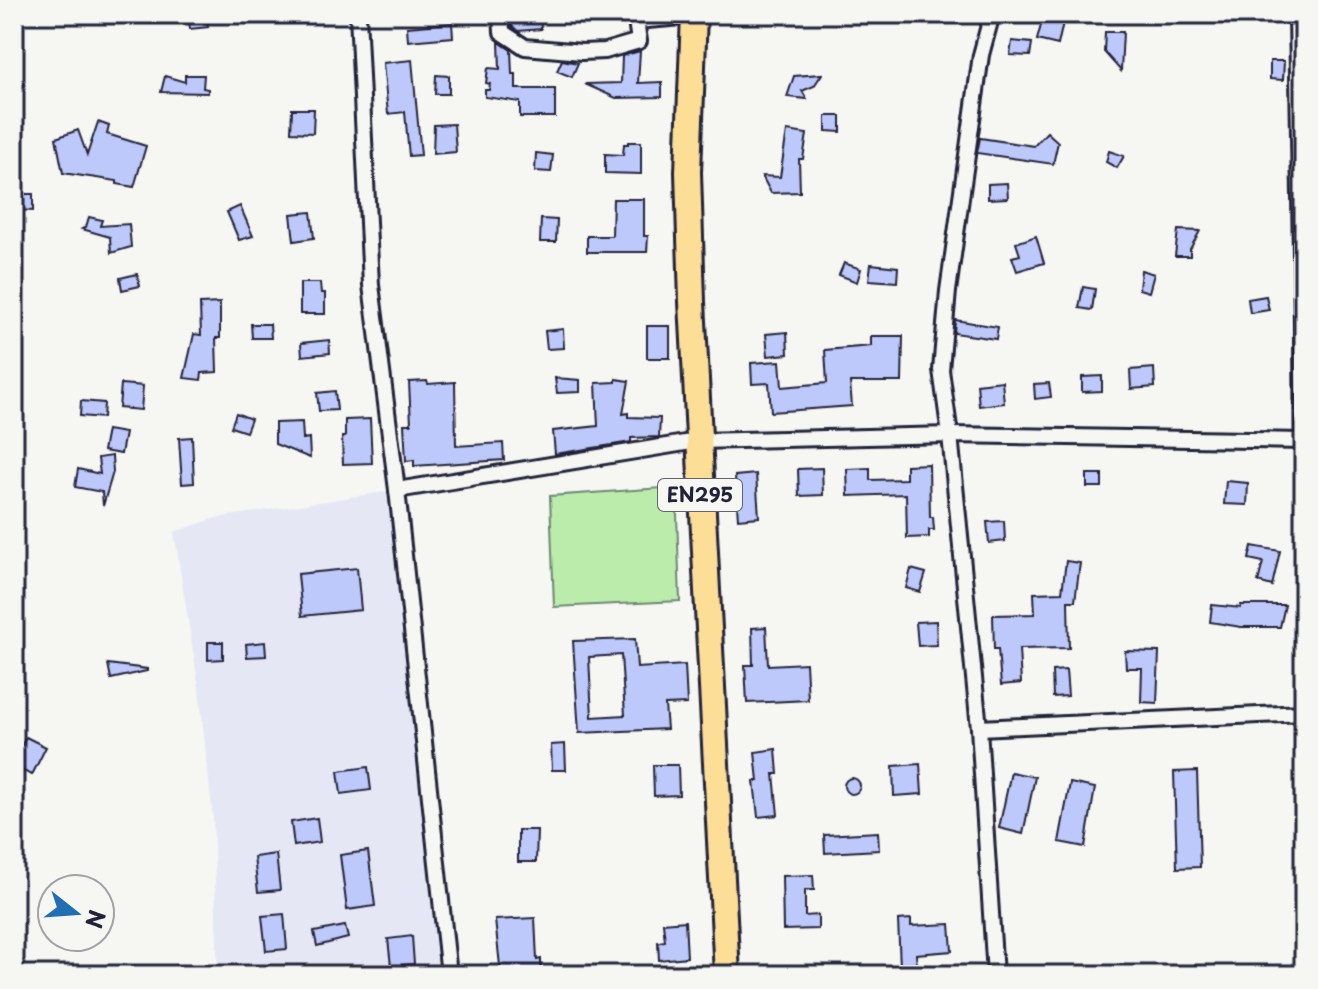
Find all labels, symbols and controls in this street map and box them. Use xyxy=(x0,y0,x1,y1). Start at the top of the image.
road number: EN295 xyxy=(658,479,742,511)
north arrow xyxy=(36,873,116,953)
text: N xyxy=(78,906,115,932)

